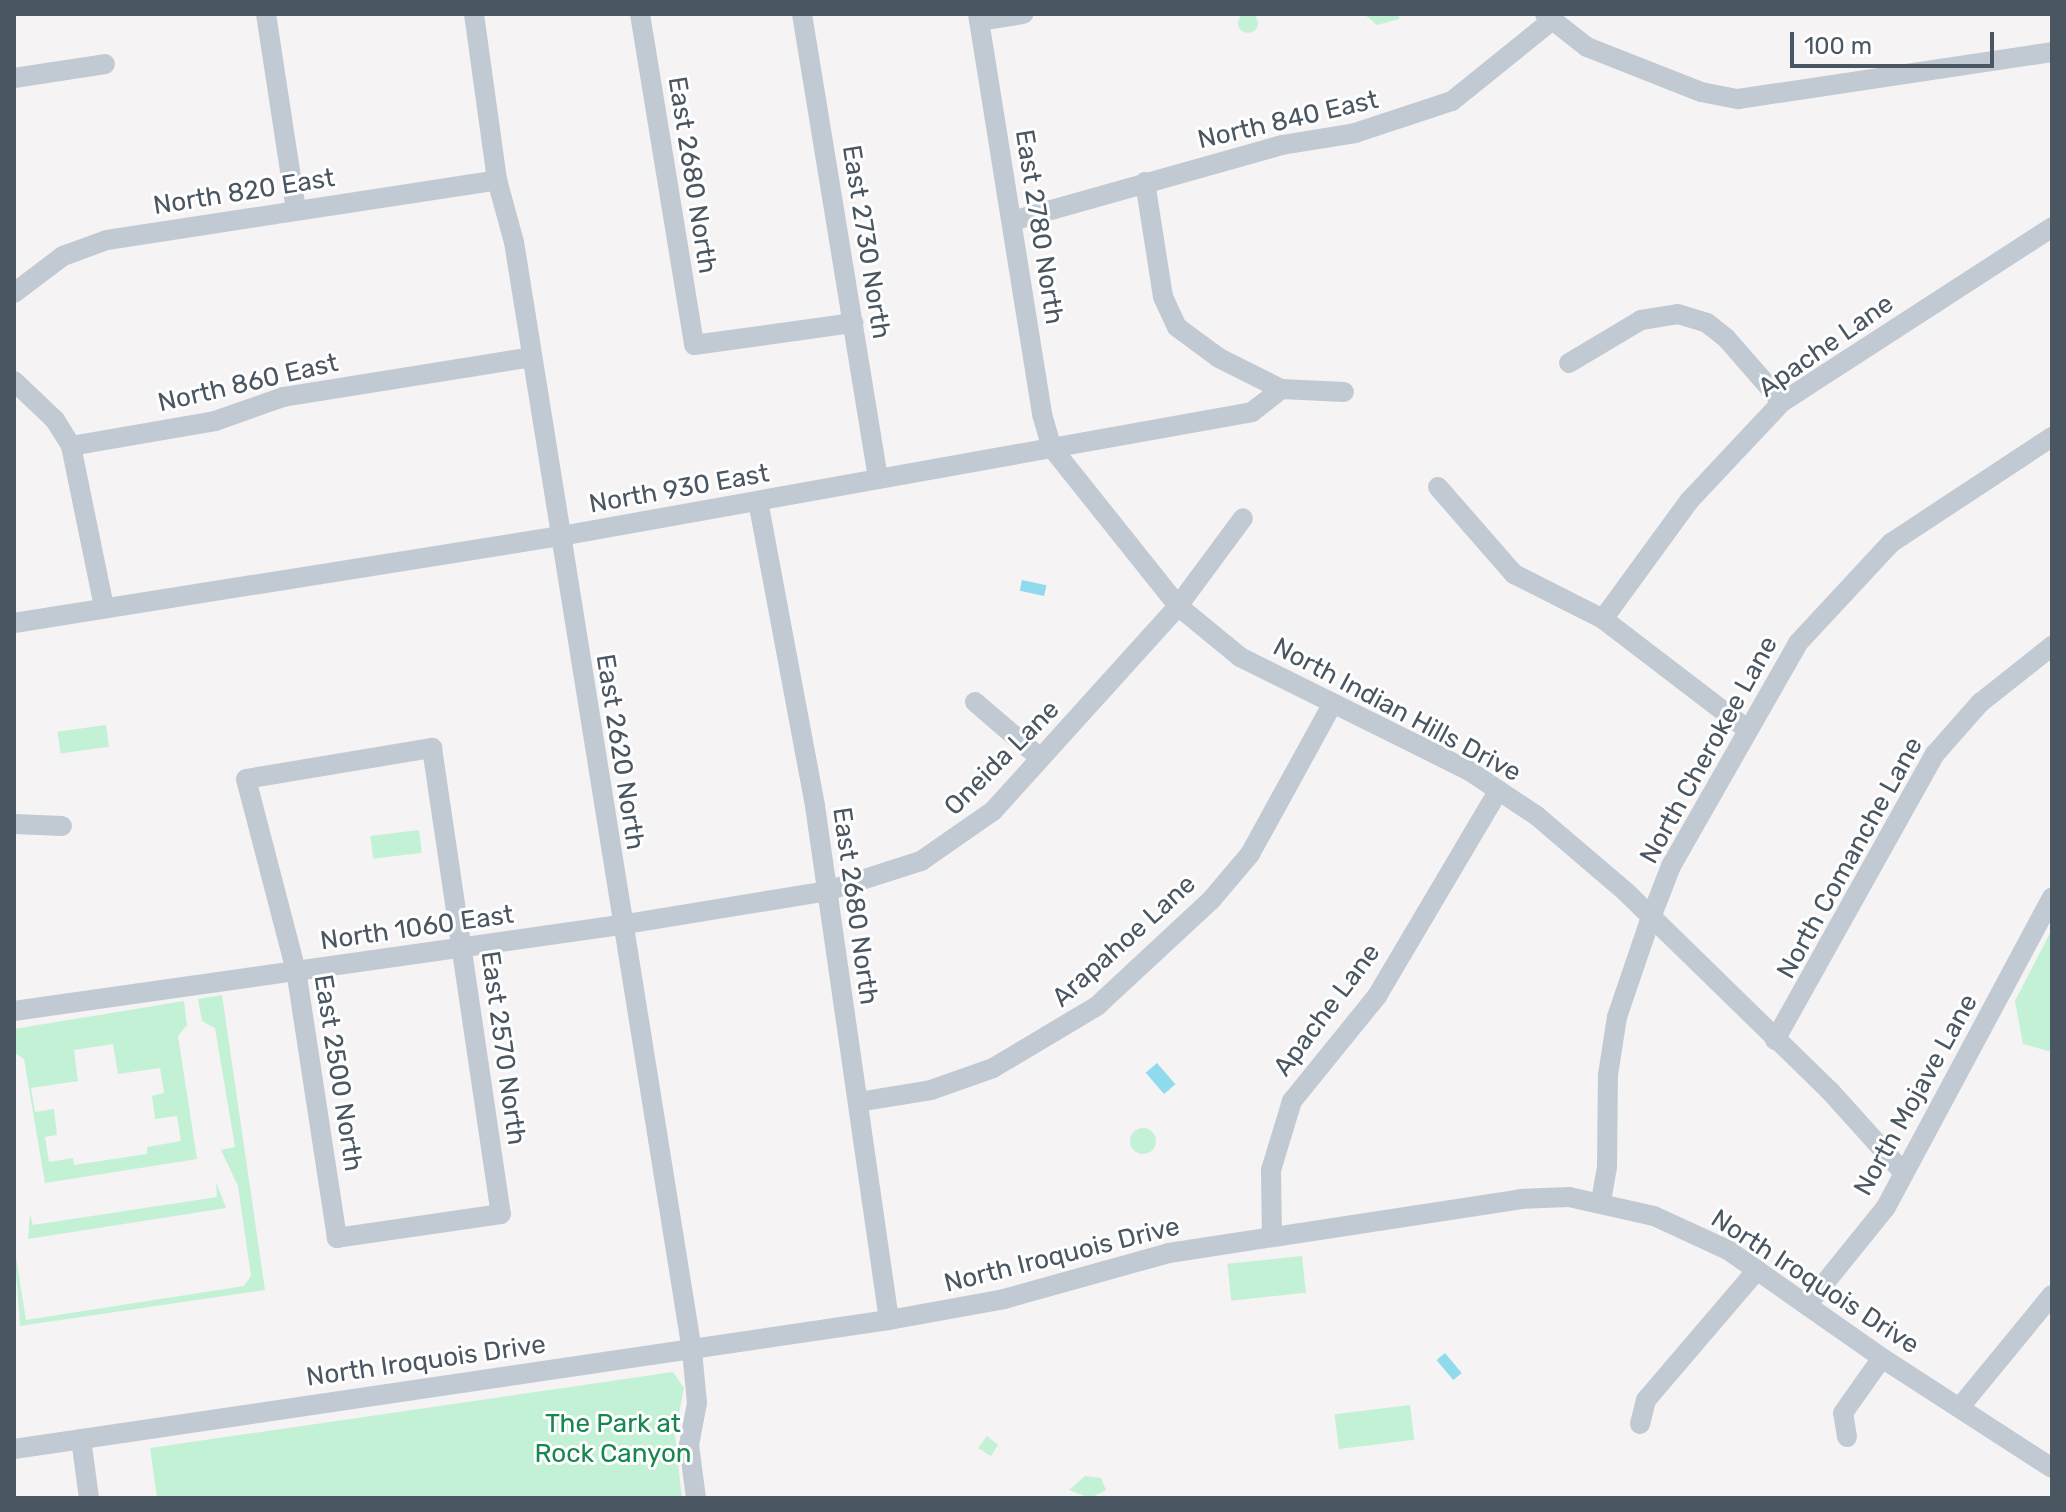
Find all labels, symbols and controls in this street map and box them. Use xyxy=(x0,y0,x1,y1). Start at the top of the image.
scale bar xyxy=(1794,16,1998,66)
text: 100 m xyxy=(1804,32,1872,60)
street label: East 2680 North xyxy=(661,74,723,276)
street label: North 840 East xyxy=(1195,84,1381,156)
street label: East 2780 North xyxy=(1008,127,1070,327)
street label: East 2730 North xyxy=(835,143,897,341)
street label: North 820 East xyxy=(151,162,337,222)
street label: Apache Lane xyxy=(1752,288,1900,404)
street label: North 860 East xyxy=(155,347,341,419)
street label: North 930 East xyxy=(587,458,771,520)
street label: North Indian Hills Drive xyxy=(1268,631,1526,789)
street label: North Cherokee Lane xyxy=(1634,631,1784,869)
street label: East 2620 North xyxy=(589,652,651,852)
street label: Oneida Lane xyxy=(938,694,1066,822)
street label: North Comanche Lane xyxy=(1771,732,1929,984)
street label: East 2680 North xyxy=(826,805,884,1007)
street label: Arapahoe Lane xyxy=(1046,868,1202,1014)
street label: North 1060 East xyxy=(318,899,516,957)
street label: Apache Lane xyxy=(1267,938,1387,1082)
street label: East 2570 North xyxy=(474,949,532,1147)
street label: East 2500 North xyxy=(307,972,369,1174)
street label: North Mojave Lane xyxy=(1848,989,1984,1201)
street label: North Iroquois Drive xyxy=(1705,1203,1925,1361)
street label: North Iroquois Drive xyxy=(941,1211,1183,1299)
street label: North Iroquois Drive xyxy=(304,1329,548,1393)
park label: The Park at Rock Canyon xyxy=(534,1408,692,1470)

